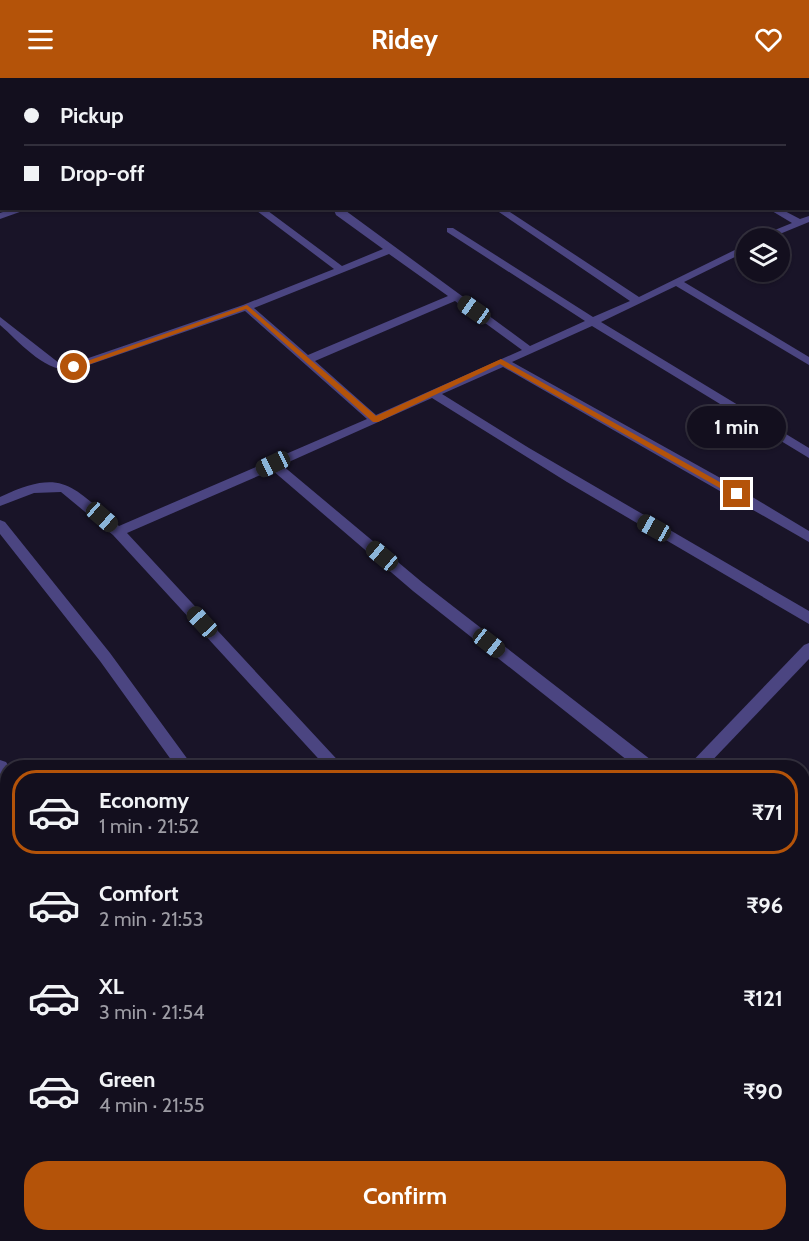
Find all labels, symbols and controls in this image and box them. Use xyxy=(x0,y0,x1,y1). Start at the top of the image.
icon: menu xyxy=(24,23,57,56)
text: Ridey xyxy=(371,23,438,56)
icon: heart xyxy=(752,23,785,56)
text: Pickup xyxy=(60,102,124,129)
text: Drop-off xyxy=(60,160,144,187)
map controls xyxy=(736,228,790,282)
button: layers xyxy=(736,228,790,282)
car xyxy=(454,292,494,328)
route start xyxy=(60,353,87,380)
callout: 1 min xyxy=(688,407,786,449)
text: 1 min xyxy=(714,415,759,439)
car xyxy=(253,448,293,480)
route end xyxy=(723,480,750,507)
car xyxy=(83,498,121,536)
car xyxy=(634,511,674,545)
car xyxy=(362,538,402,574)
car xyxy=(183,603,221,641)
car xyxy=(469,625,509,661)
icon: car xyxy=(27,785,81,839)
text: Economy xyxy=(99,787,189,814)
text: ₹71 xyxy=(752,799,783,826)
text: 1 min · 21:52 xyxy=(99,814,199,838)
icon: car xyxy=(27,878,81,932)
text: Comfort xyxy=(99,880,178,907)
text: ₹96 xyxy=(746,892,783,919)
text: 2 min · 21:53 xyxy=(99,907,204,931)
icon: car xyxy=(27,971,81,1025)
text: XL xyxy=(99,973,124,1000)
text: ₹121 xyxy=(743,985,783,1012)
text: 3 min · 21:54 xyxy=(99,1000,205,1024)
icon: car xyxy=(27,1064,81,1118)
text: Green xyxy=(99,1066,155,1093)
text: ₹90 xyxy=(743,1078,783,1105)
text: 4 min · 21:55 xyxy=(99,1093,205,1117)
button: Confirm xyxy=(24,1161,786,1230)

